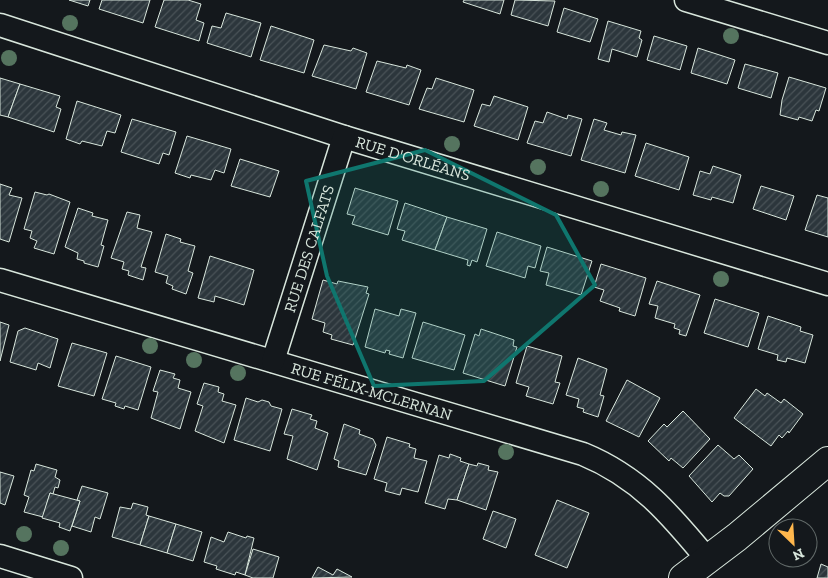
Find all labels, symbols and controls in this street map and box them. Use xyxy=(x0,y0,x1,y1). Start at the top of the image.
street label: RUE D'ORLÉANS xyxy=(353,132,473,185)
street label: RUE DES CALFATS xyxy=(280,183,338,315)
street label: RUE FÉLIX-MCLERNAN xyxy=(289,358,455,424)
north arrow xyxy=(768,518,818,568)
text: N xyxy=(790,544,807,564)

